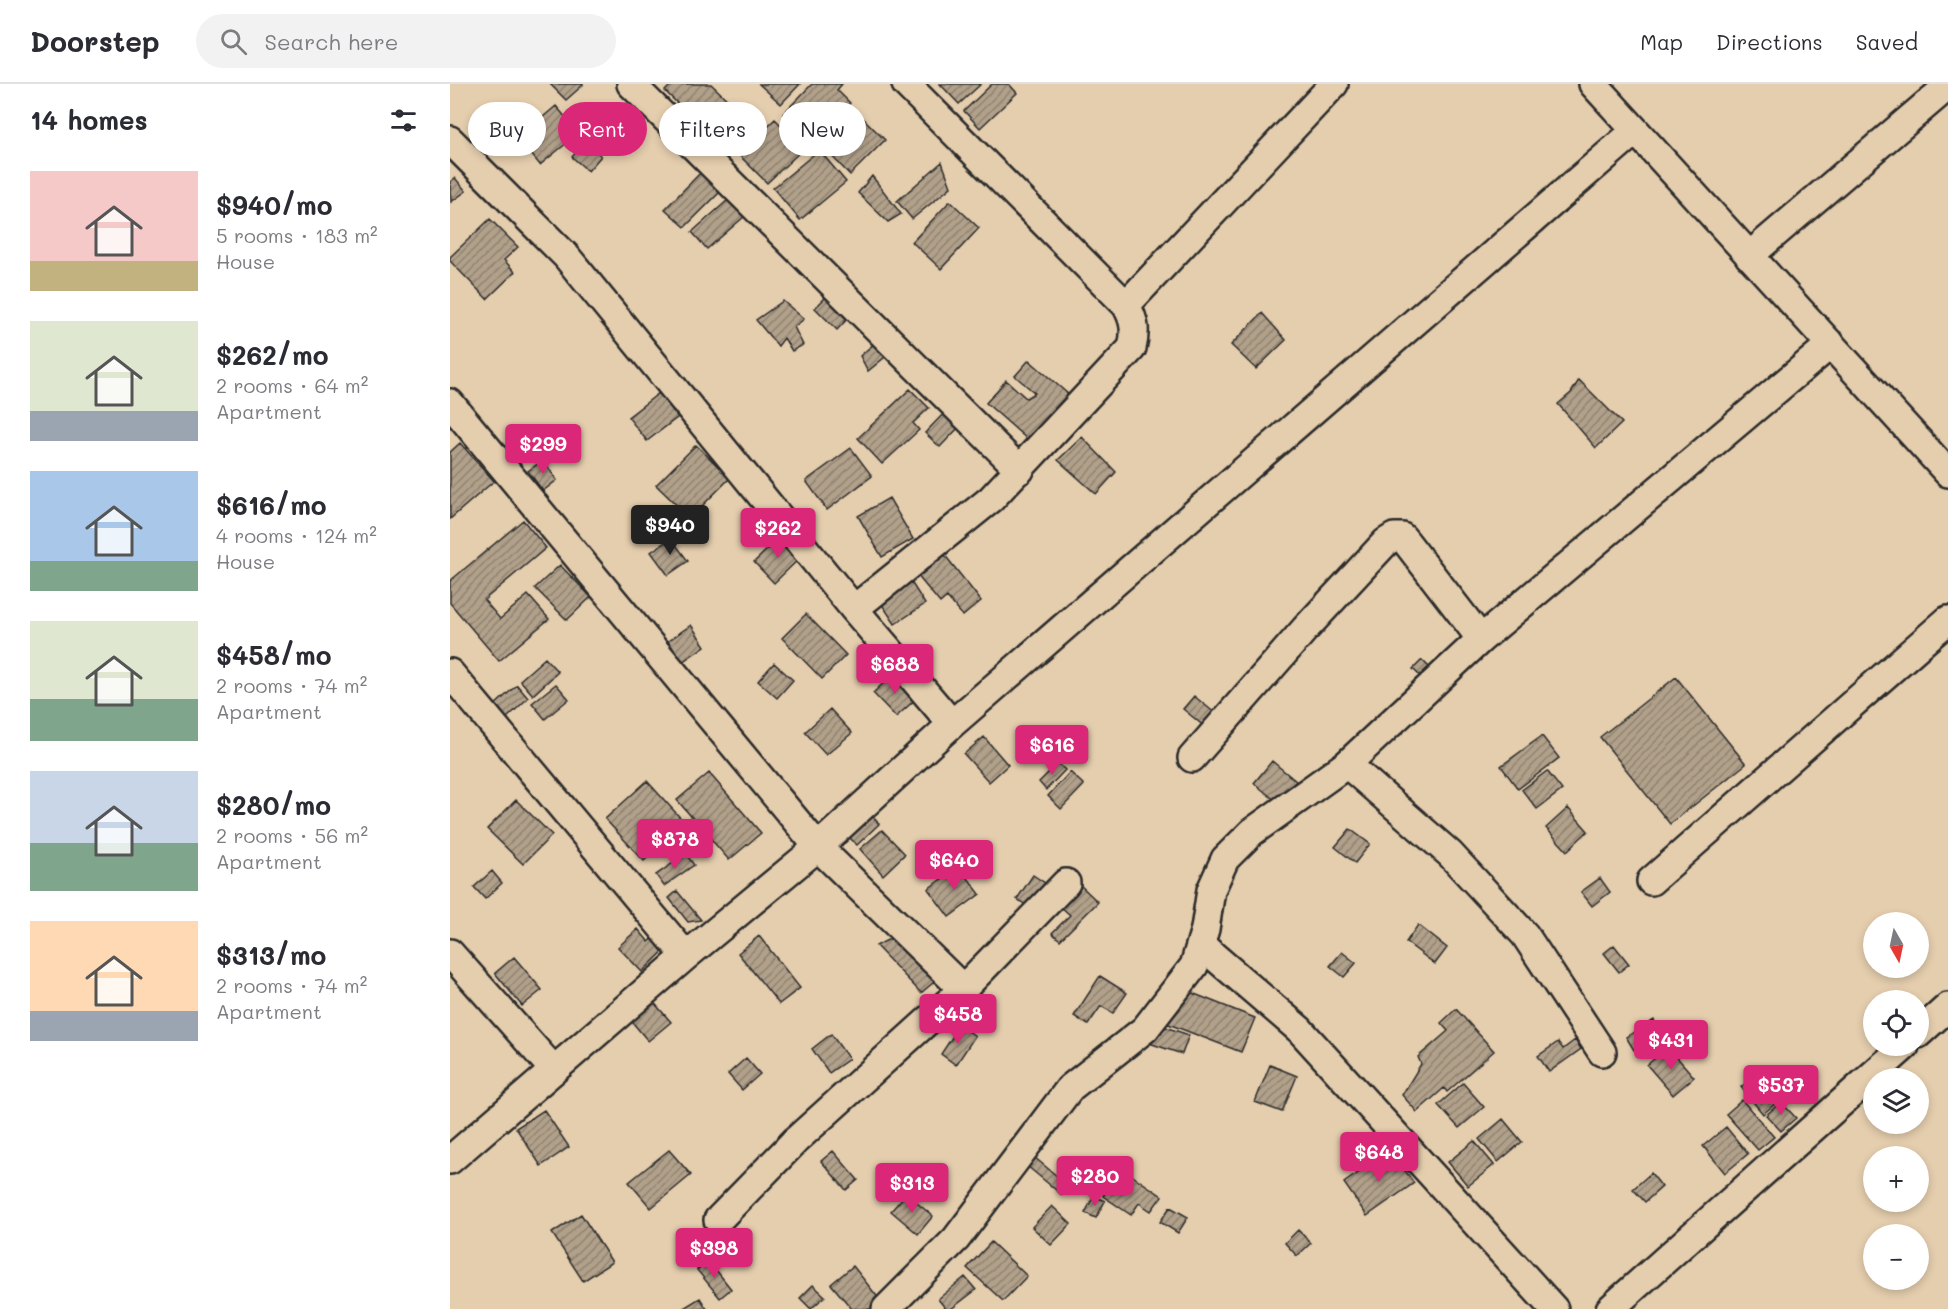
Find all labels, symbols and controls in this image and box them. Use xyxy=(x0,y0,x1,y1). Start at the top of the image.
search box xyxy=(196,14,616,68)
text: Doorstep xyxy=(30,23,160,59)
icon: search xyxy=(217,25,250,58)
text: Search here xyxy=(265,27,398,56)
text: Map xyxy=(1640,28,1683,55)
text: Directions xyxy=(1716,28,1823,55)
text: Saved xyxy=(1856,28,1918,55)
chip: Buy xyxy=(468,102,546,156)
chip: Rent xyxy=(558,102,647,156)
chip: Filters xyxy=(659,102,767,156)
chip: New xyxy=(779,102,866,156)
text: 14 homes xyxy=(30,103,148,137)
icon: filters xyxy=(387,104,420,137)
text: $940/mo xyxy=(216,188,333,222)
icon: home xyxy=(78,195,150,267)
text: 5 rooms · 183 m² xyxy=(216,222,378,248)
text: House xyxy=(216,248,275,274)
text: $262/mo xyxy=(216,338,328,372)
icon: home xyxy=(78,345,150,417)
text: 2 rooms · 64 m² xyxy=(216,372,368,398)
text: Apartment xyxy=(216,398,322,424)
pin: $299 xyxy=(507,424,579,475)
text: $299 xyxy=(519,430,567,456)
text: $616/mo xyxy=(216,488,327,522)
icon: home xyxy=(78,495,150,567)
pin: $940 xyxy=(634,505,706,556)
pin: $262 xyxy=(742,508,814,559)
text: $940 xyxy=(645,511,695,537)
text: $262 xyxy=(755,514,801,540)
text: 4 rooms · 124 m² xyxy=(216,522,377,548)
text: House xyxy=(216,548,275,574)
text: $458/mo xyxy=(216,638,331,672)
pin: $688 xyxy=(859,644,931,695)
icon: home xyxy=(78,645,150,717)
text: $688 xyxy=(870,650,920,676)
text: 2 rooms · 74 m² xyxy=(216,672,367,698)
text: Apartment xyxy=(216,698,322,724)
pin: $616 xyxy=(1016,725,1088,776)
text: $616 xyxy=(1029,731,1075,757)
text: $280/mo xyxy=(216,788,331,822)
icon: home xyxy=(78,795,150,867)
pin: $878 xyxy=(639,819,711,870)
text: 2 rooms · 56 m² xyxy=(216,822,368,848)
text: $878 xyxy=(651,825,699,851)
pin: $640 xyxy=(918,840,990,891)
text: $640 xyxy=(929,846,979,872)
text: Apartment xyxy=(216,848,322,874)
north arrow xyxy=(1863,912,1929,978)
map controls xyxy=(1863,912,1929,1290)
text: $313/mo xyxy=(216,938,326,972)
icon: home xyxy=(78,945,150,1017)
text: 2 rooms · 74 m² xyxy=(216,972,367,998)
button: locate xyxy=(1863,990,1929,1056)
pin: $458 xyxy=(922,994,994,1045)
text: Apartment xyxy=(216,998,322,1024)
text: $458 xyxy=(933,1000,983,1026)
pin: $431 xyxy=(1635,1020,1707,1071)
text: $431 xyxy=(1648,1026,1694,1052)
pin: $537 xyxy=(1745,1065,1817,1116)
button: layers xyxy=(1863,1068,1929,1134)
text: $537 xyxy=(1757,1071,1805,1097)
pin: $648 xyxy=(1343,1132,1415,1183)
text: $648 xyxy=(1354,1138,1404,1164)
button: + xyxy=(1863,1146,1929,1212)
pin: $280 xyxy=(1059,1156,1131,1207)
text: $280 xyxy=(1071,1162,1119,1188)
pin: $313 xyxy=(876,1163,948,1214)
text: $313 xyxy=(889,1169,935,1195)
button: − xyxy=(1863,1224,1929,1290)
pin: $398 xyxy=(678,1228,750,1279)
text: $398 xyxy=(690,1234,738,1260)

